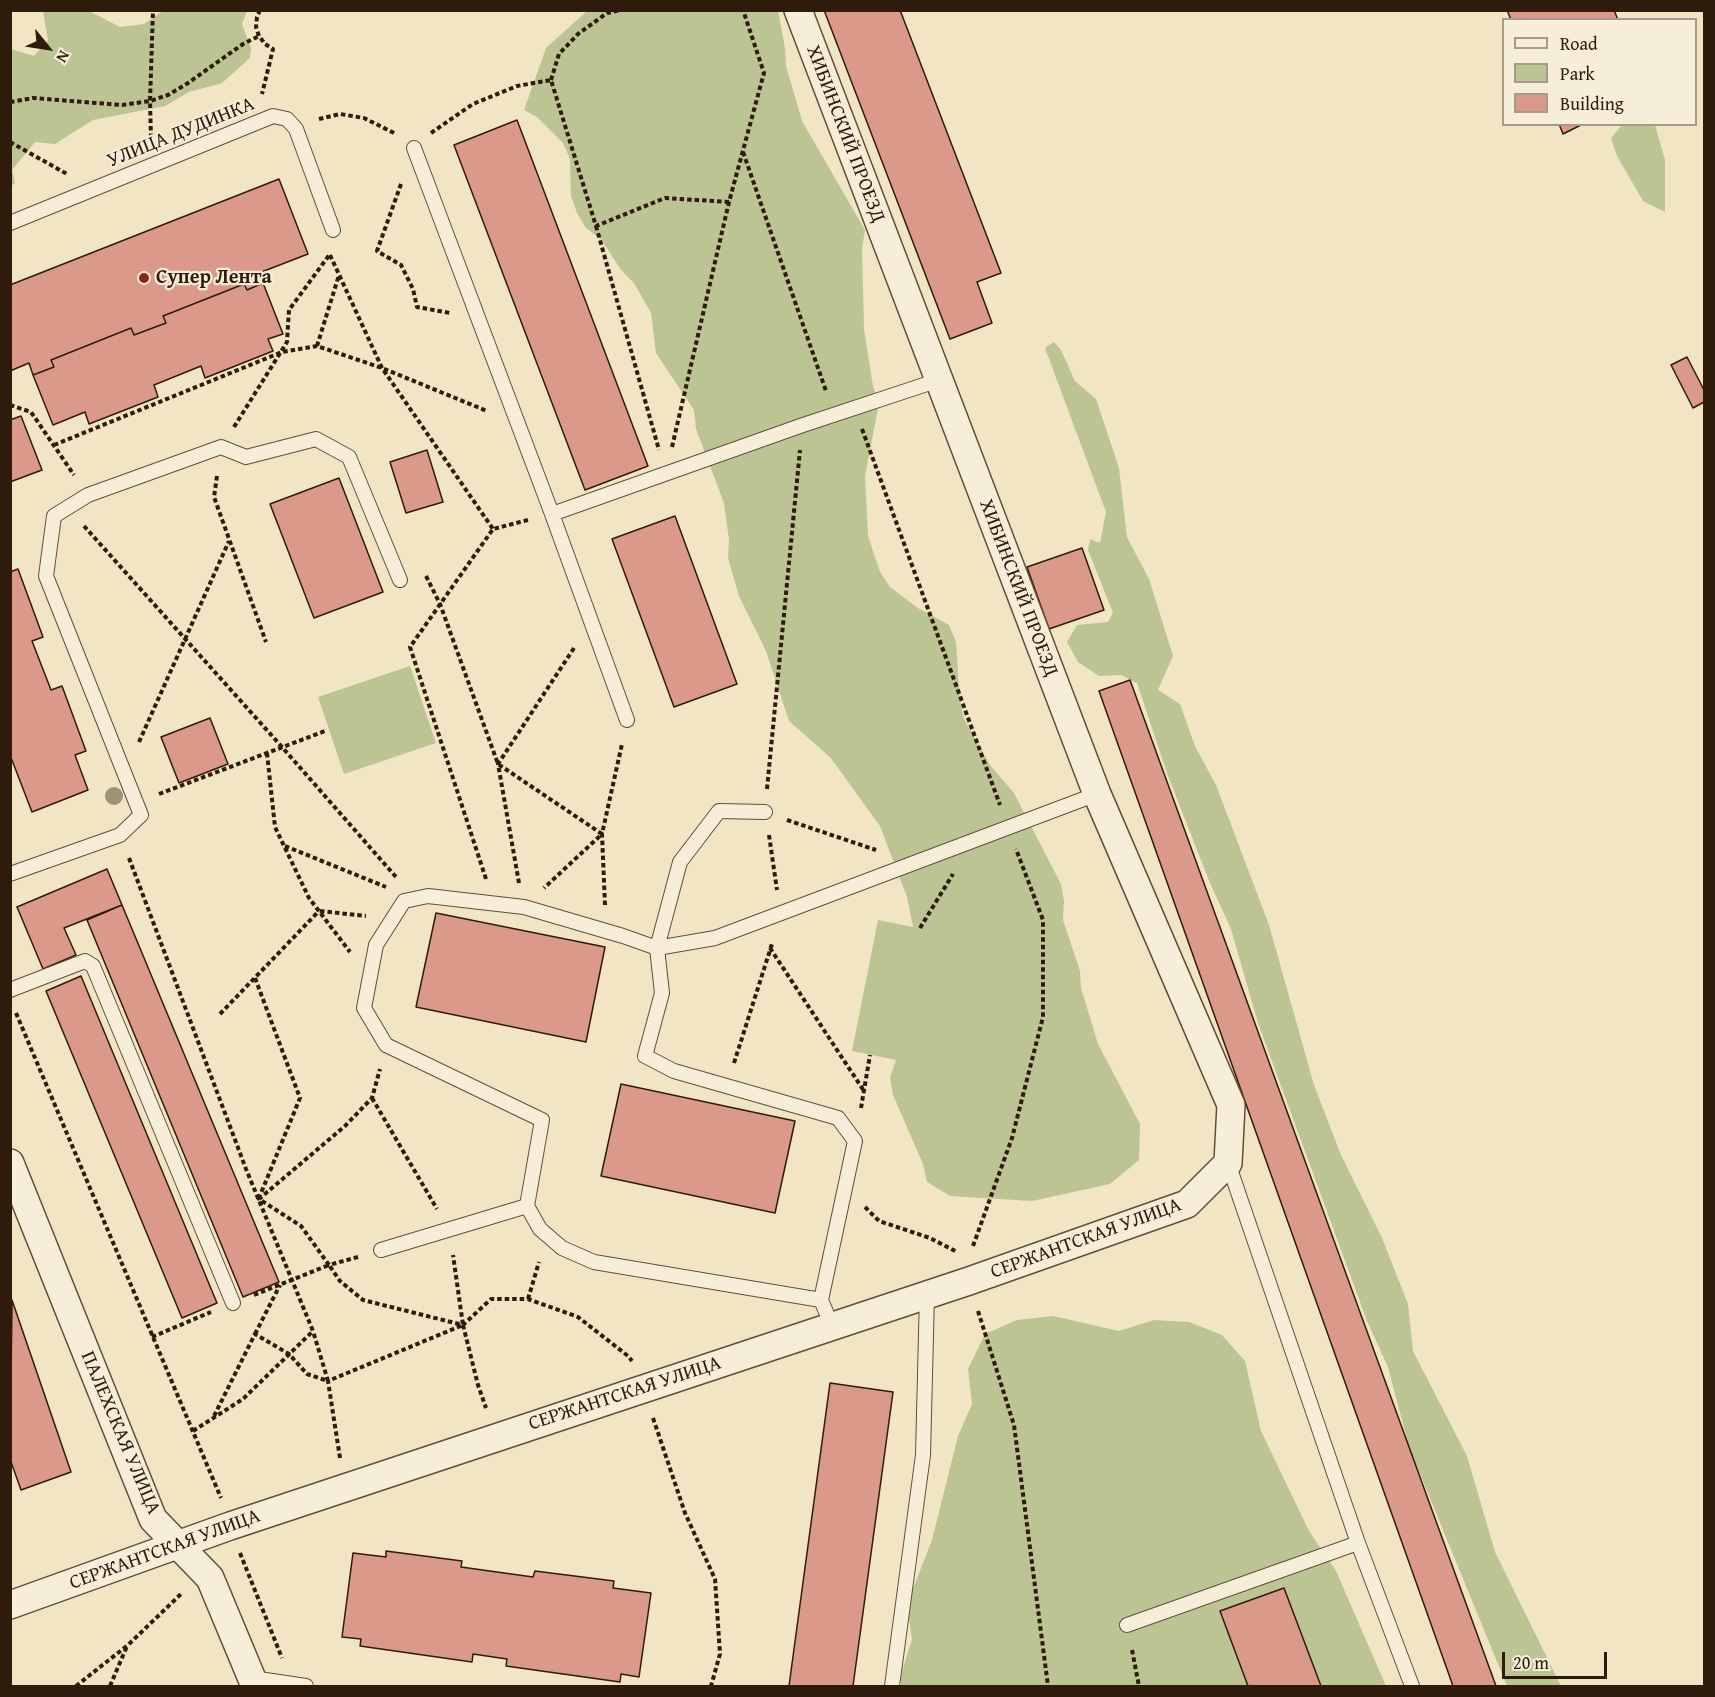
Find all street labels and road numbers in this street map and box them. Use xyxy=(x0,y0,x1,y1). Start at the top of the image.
street label: ХИБИНСКИЙ ПРОЕЗД xyxy=(800,42,890,226)
street label: УЛИЦА ДУДИНКА xyxy=(104,93,258,173)
street label: ХИБИНСКИЙ ПРОЕЗД xyxy=(973,496,1063,680)
street label: СЕРЖАНТСКАЯ УЛИЦА xyxy=(987,1193,1185,1285)
street label: ПАЛЕХСКАЯ УЛИЦА xyxy=(75,1348,165,1518)
street label: СЕРЖАНТСКАЯ УЛИЦА xyxy=(526,1352,724,1436)
street label: СЕРЖАНТСКАЯ УЛИЦА xyxy=(66,1504,264,1596)

